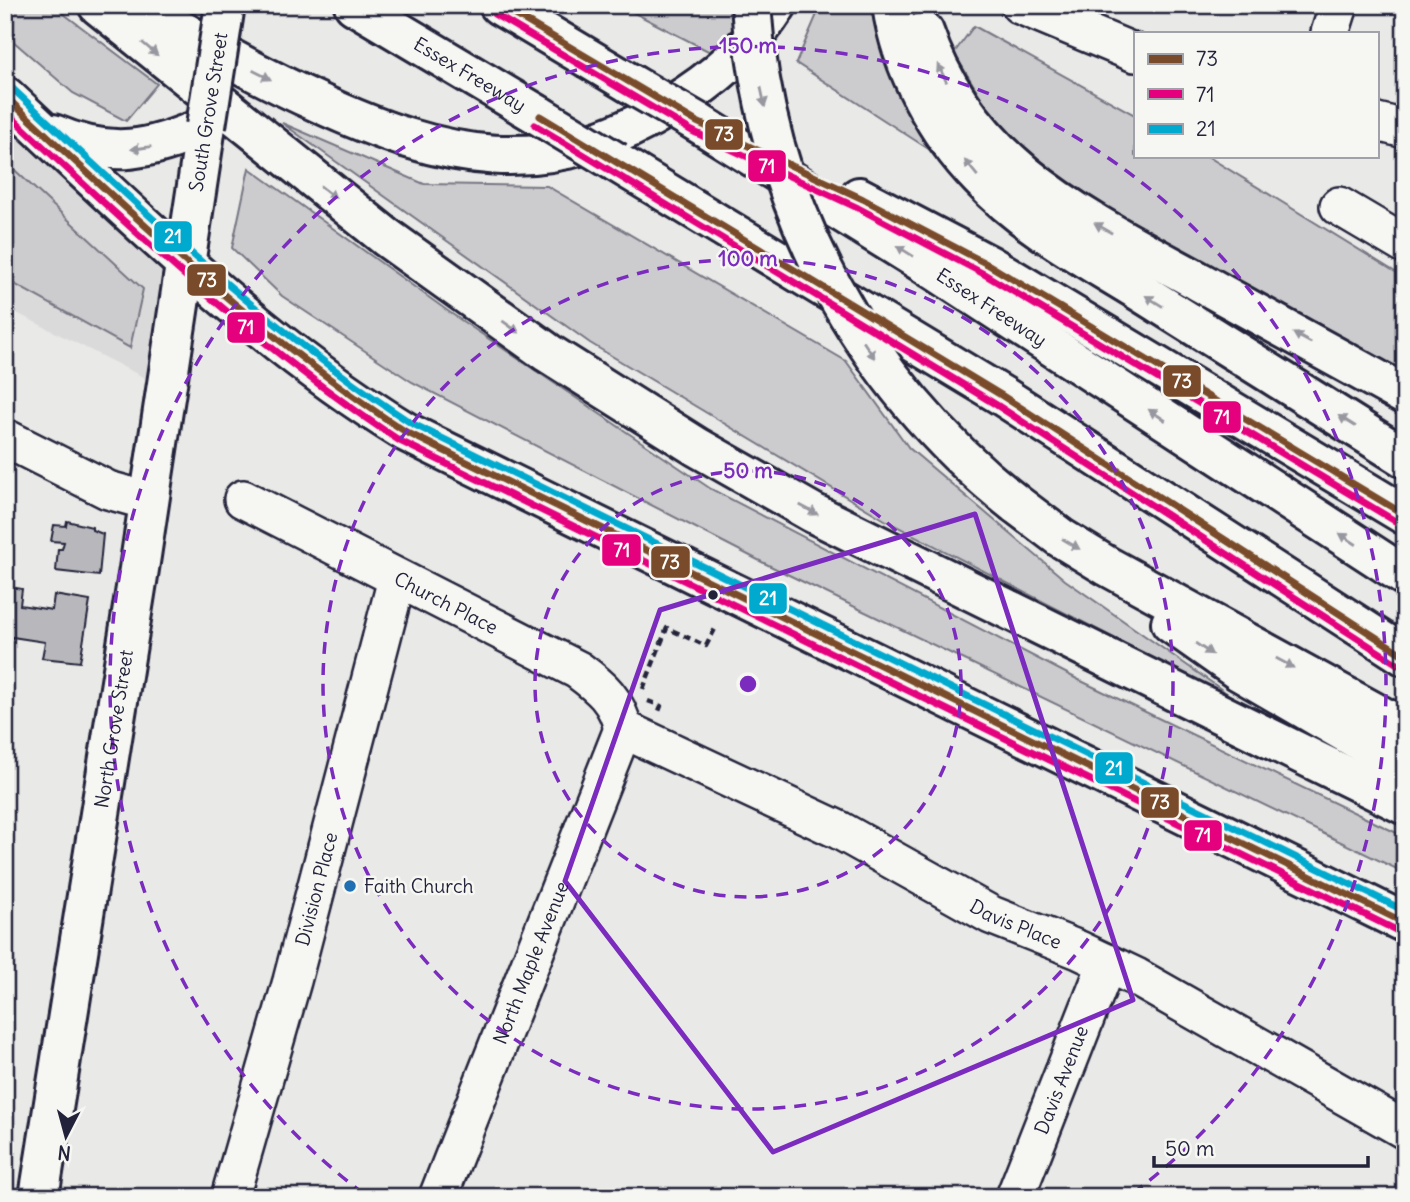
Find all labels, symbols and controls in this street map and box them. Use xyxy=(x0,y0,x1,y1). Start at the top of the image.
street label: South Grove Street xyxy=(184,31,232,193)
street label: Essex Freeway xyxy=(409,31,531,117)
text: 150 m xyxy=(719,32,777,59)
legend xyxy=(1134,32,1378,158)
one-way arrow xyxy=(142,41,159,56)
text: 73 xyxy=(1196,45,1218,72)
one-way arrow xyxy=(936,63,947,83)
one-way arrow xyxy=(252,70,272,81)
text: 71 xyxy=(1196,81,1215,108)
one-way arrow xyxy=(757,86,768,108)
text: 21 xyxy=(1196,115,1216,142)
line badge: 73 xyxy=(704,118,744,151)
text: 73 xyxy=(714,122,734,146)
one-way arrow xyxy=(130,143,152,154)
line badge: 71 xyxy=(747,149,787,183)
text: 71 xyxy=(759,154,775,178)
one-way arrow xyxy=(964,159,979,176)
one-way arrow xyxy=(318,184,336,199)
line badge: 21 xyxy=(153,220,193,253)
one-way arrow xyxy=(1093,222,1113,234)
text: 21 xyxy=(164,224,182,248)
one-way arrow xyxy=(895,244,914,257)
text: 100 m xyxy=(718,245,778,272)
line badge: 73 xyxy=(186,263,227,297)
street label: Essex Freeway xyxy=(932,263,1051,352)
text: 73 xyxy=(197,268,217,292)
one-way arrow xyxy=(1145,294,1164,307)
line badge: 71 xyxy=(226,311,266,344)
text: 71 xyxy=(238,315,254,339)
one-way arrow xyxy=(502,320,520,334)
one-way arrow xyxy=(1292,333,1312,344)
one-way arrow xyxy=(863,340,876,360)
line badge: 73 xyxy=(1162,364,1202,398)
text: 73 xyxy=(1172,369,1192,393)
line badge: 71 xyxy=(1202,400,1242,434)
text: 71 xyxy=(1214,405,1230,429)
one-way arrow xyxy=(1147,408,1167,421)
one-way arrow xyxy=(1337,415,1357,428)
text: 50 m xyxy=(723,457,773,484)
one-way arrow xyxy=(799,504,819,516)
line badge: 71 xyxy=(601,533,642,567)
one-way arrow xyxy=(1338,533,1357,546)
text: 71 xyxy=(614,538,630,562)
one-way arrow xyxy=(1062,538,1081,551)
line badge: 73 xyxy=(650,545,691,579)
text: 73 xyxy=(660,550,680,574)
street label: Church Place xyxy=(390,566,502,639)
line badge: 21 xyxy=(748,582,788,615)
text: 21 xyxy=(759,586,777,610)
unlabelled marker xyxy=(706,588,720,602)
one-way arrow xyxy=(1194,642,1214,655)
street label: North Grove Street xyxy=(89,648,138,810)
one-way arrow xyxy=(1275,657,1295,669)
centre of rings xyxy=(736,672,760,696)
line badge: 21 xyxy=(1094,751,1134,785)
text: 21 xyxy=(1105,756,1123,780)
line badge: 73 xyxy=(1140,786,1180,819)
text: 73 xyxy=(1150,790,1170,814)
line badge: 71 xyxy=(1183,819,1223,852)
text: 71 xyxy=(1195,823,1211,847)
street label: Division Place xyxy=(290,829,342,948)
place label: Faith Church xyxy=(364,874,474,898)
marker: Faith Church xyxy=(342,878,358,894)
street label: North Maple Avenue xyxy=(488,878,574,1048)
street label: Davis Place xyxy=(966,894,1065,954)
street label: Davis Avenue xyxy=(1029,1022,1093,1138)
north arrow xyxy=(32,1100,102,1170)
scale bar xyxy=(1154,1125,1368,1169)
text: 50 m xyxy=(1165,1135,1214,1162)
text: N xyxy=(56,1140,72,1166)

